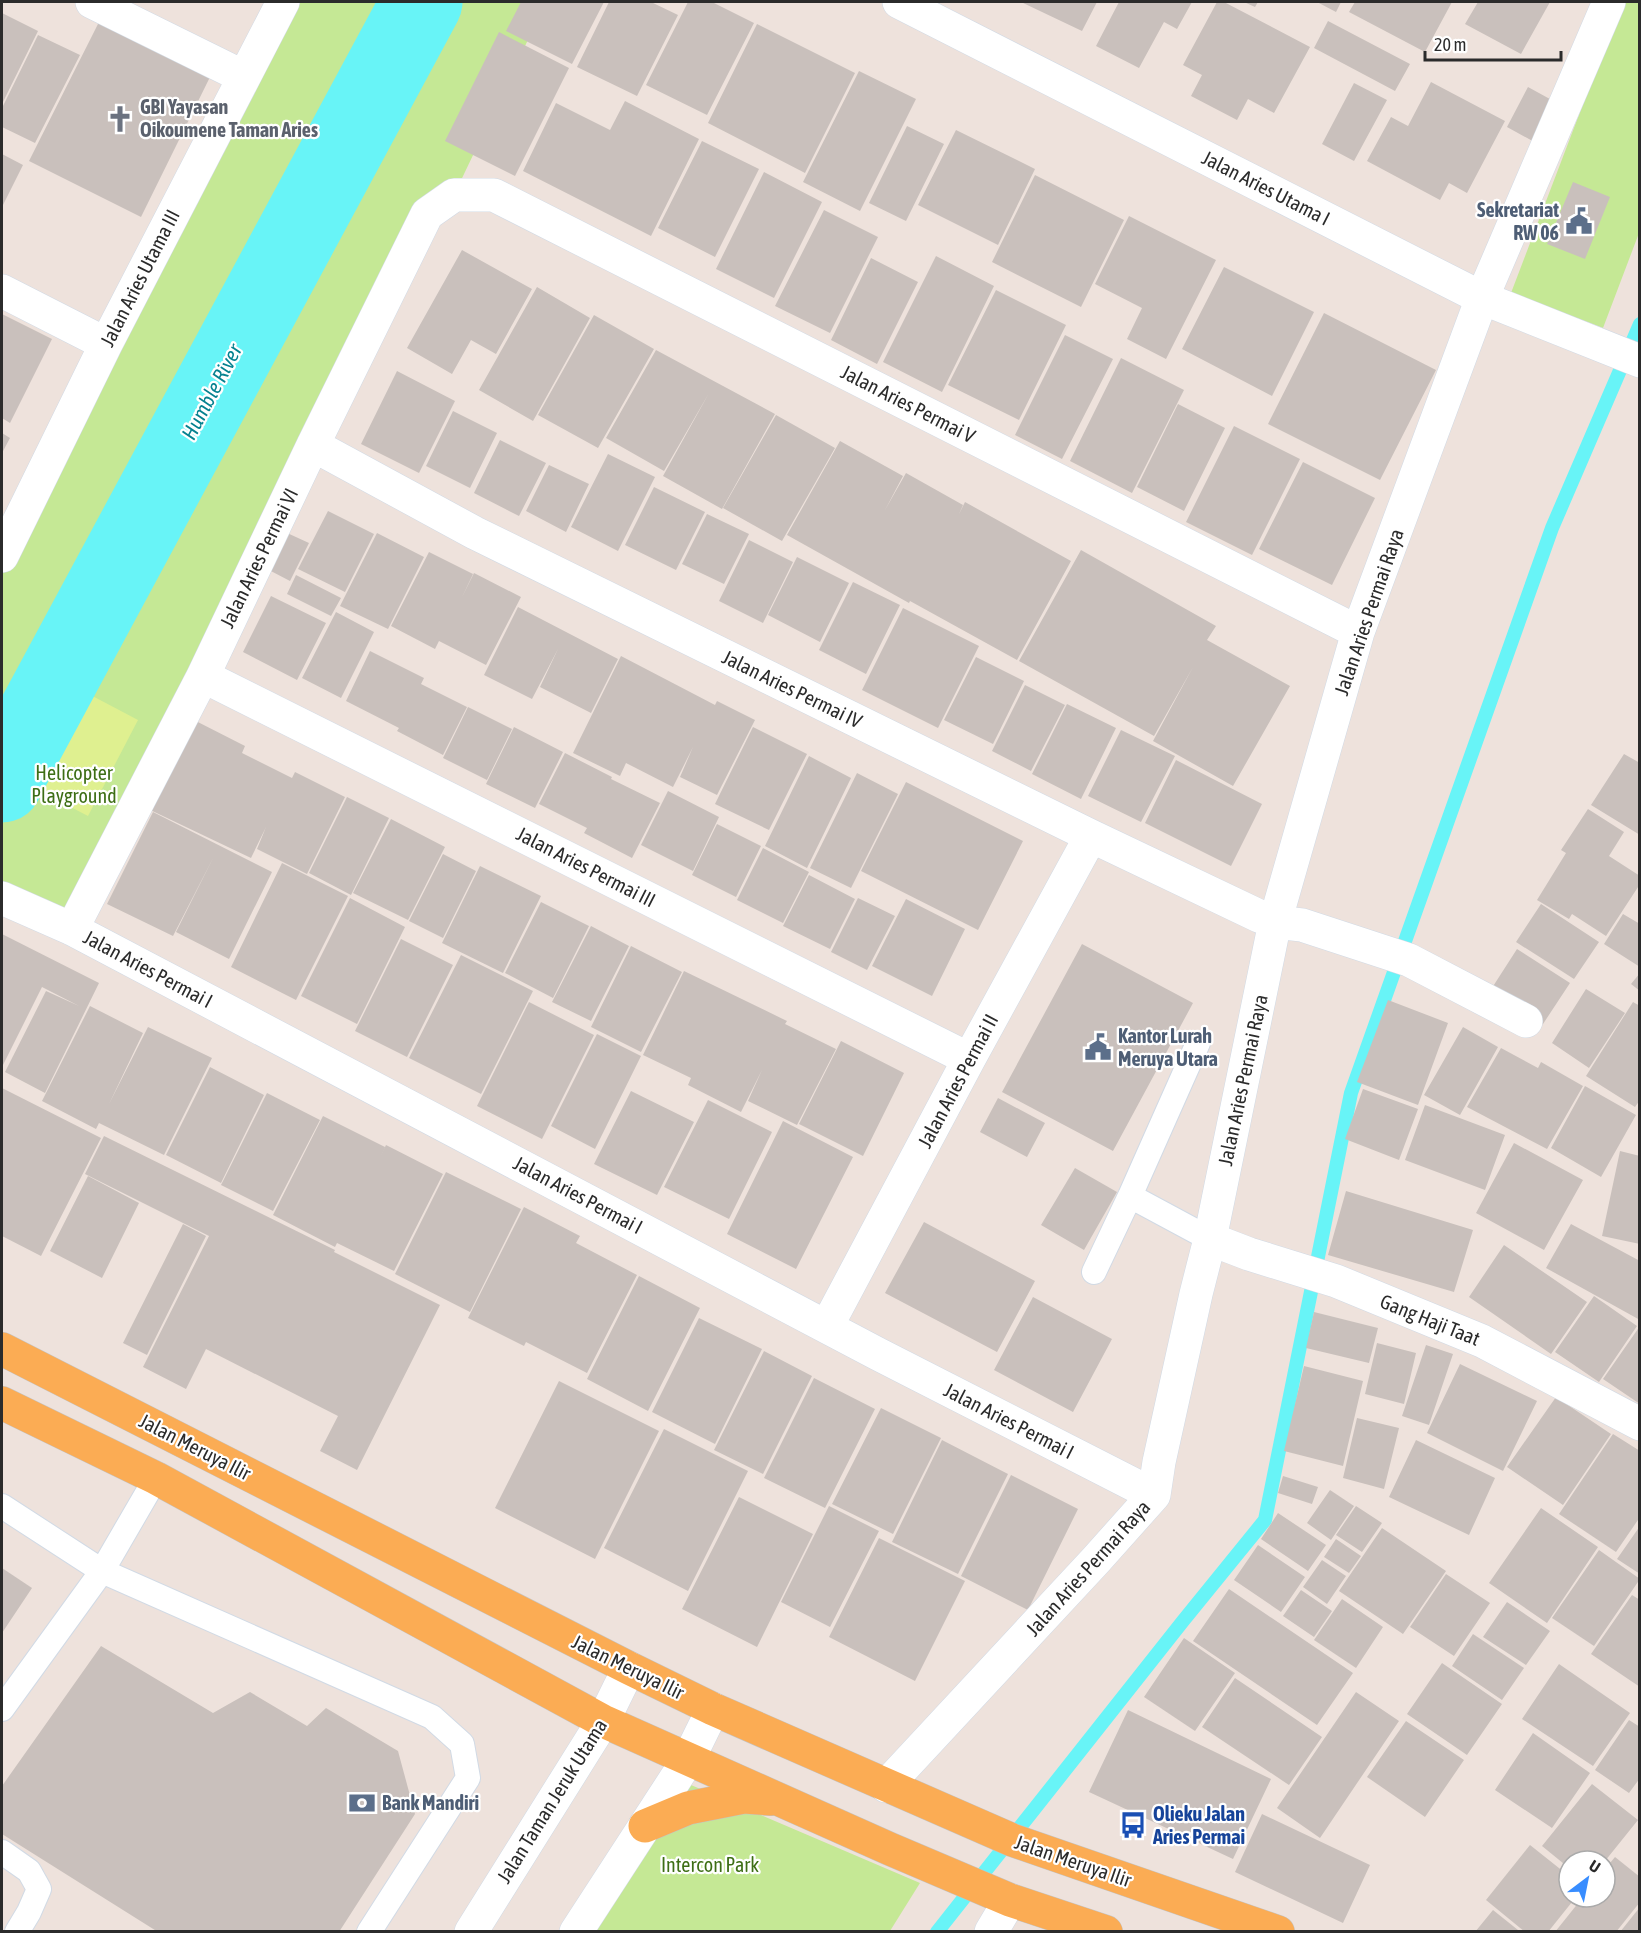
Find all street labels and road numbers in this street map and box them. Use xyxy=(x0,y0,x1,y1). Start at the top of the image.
street label: Jalan Aries Utama I xyxy=(1198,145,1334,230)
street label: Jalan Aries Utama III xyxy=(95,205,184,350)
street label: Jalan Aries Permai V xyxy=(837,360,979,447)
street label: Jalan Aries Permai VI xyxy=(215,484,302,631)
street label: Jalan Aries Permai Raya xyxy=(1329,526,1408,698)
street label: Jalan Aries Permai IV xyxy=(719,645,866,732)
street label: Jalan Aries Permai III xyxy=(513,822,660,911)
street label: Jalan Aries Permai I xyxy=(80,925,217,1012)
street label: Jalan Aries Permai Raya xyxy=(1213,992,1272,1167)
street label: Jalan Aries Permai II xyxy=(913,1010,1002,1151)
street label: Jalan Aries Permai I xyxy=(510,1151,647,1238)
street label: Gang Haji Taat xyxy=(1377,1289,1484,1350)
street label: Jalan Aries Permai I xyxy=(940,1378,1078,1463)
street label: Jalan Meruya Ilir xyxy=(136,1409,256,1485)
street label: Jalan Aries Permai Raya xyxy=(1021,1495,1154,1640)
street label: Jalan Meruya Ilir xyxy=(568,1630,689,1704)
street label: Jalan Taman Jeruk Utama xyxy=(492,1715,611,1887)
street label: Jalan Meruya Ilir xyxy=(1012,1830,1136,1892)

